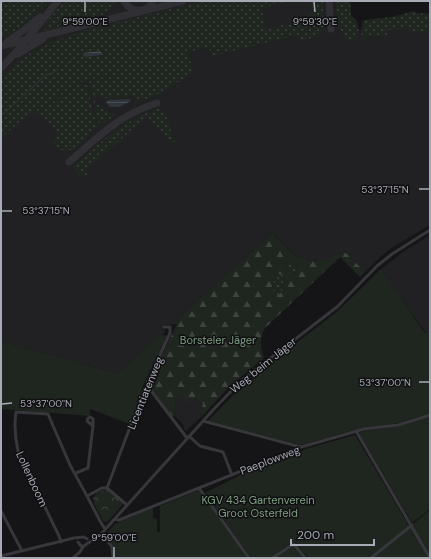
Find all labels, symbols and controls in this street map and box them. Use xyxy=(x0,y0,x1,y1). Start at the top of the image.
text: 9°59'00"E xyxy=(62,15,108,28)
text: 9°59'30"E xyxy=(293,15,338,28)
text: 53°37'15"N xyxy=(361,183,409,196)
text: 53°37'15"N xyxy=(22,204,70,217)
park label: Borsteler Jäger xyxy=(180,333,256,347)
street label: Weg beim Jäger xyxy=(227,334,299,396)
street label: Licentiatenweg xyxy=(124,355,166,431)
text: 53°37'00"N xyxy=(359,376,411,389)
text: 53°37'00"N xyxy=(20,397,72,410)
street label: Paeplowweg xyxy=(238,442,302,478)
street label: Lollenboom xyxy=(13,449,51,509)
park label: KGV 434 Gartenverein Groot Osterfeld xyxy=(201,493,315,520)
scale bar xyxy=(291,521,374,547)
text: 200 m xyxy=(297,527,334,543)
text: 9°59'00"E xyxy=(91,531,137,544)

